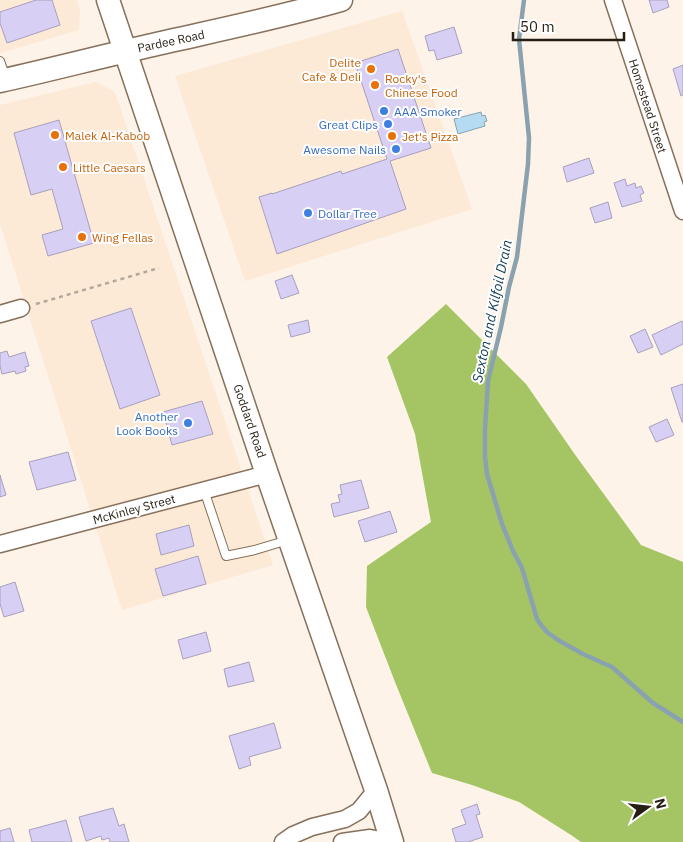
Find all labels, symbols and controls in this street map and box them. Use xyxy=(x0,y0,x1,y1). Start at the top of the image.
scale bar xyxy=(513,10,624,42)
text: 50 m xyxy=(520,17,555,36)
street label: Pardee Road xyxy=(136,27,206,55)
place label: Delite Cafe & Deli xyxy=(302,55,361,84)
street label: Homestead Street xyxy=(626,57,670,155)
marker: Delite Cafe & Deli xyxy=(365,63,377,75)
place label: Rocky's Chinese Food xyxy=(385,71,458,100)
marker: Rocky's Chinese Food xyxy=(369,79,381,91)
place label: AAA Smoker xyxy=(394,104,462,119)
marker: AAA Smoker xyxy=(378,105,390,117)
place label: Great Clips xyxy=(319,117,378,132)
marker: Great Clips xyxy=(382,118,394,130)
place label: Malek Al-Kabob xyxy=(65,128,150,143)
marker: Malek Al-Kabob xyxy=(49,129,61,141)
place label: Jet's Pizza xyxy=(402,129,459,144)
marker: Jet's Pizza xyxy=(386,130,398,142)
place label: Awesome Nails xyxy=(303,142,386,157)
marker: Awesome Nails xyxy=(390,143,402,155)
place label: Little Caesars xyxy=(73,160,146,175)
marker: Little Caesars xyxy=(57,161,69,173)
place label: Dollar Tree xyxy=(318,206,377,221)
marker: Dollar Tree xyxy=(302,207,314,219)
place label: Wing Fellas xyxy=(92,230,154,245)
marker: Wing Fellas xyxy=(76,231,88,243)
water label: Sexton and Kilfoil Drain xyxy=(468,238,516,384)
street label: Goddard Road xyxy=(230,382,270,460)
place label: Another Look Books xyxy=(116,409,179,438)
marker: Another Look Books xyxy=(182,417,194,429)
street label: McKinley Street xyxy=(91,491,177,527)
north arrow xyxy=(623,782,673,832)
text: N xyxy=(651,796,671,811)

